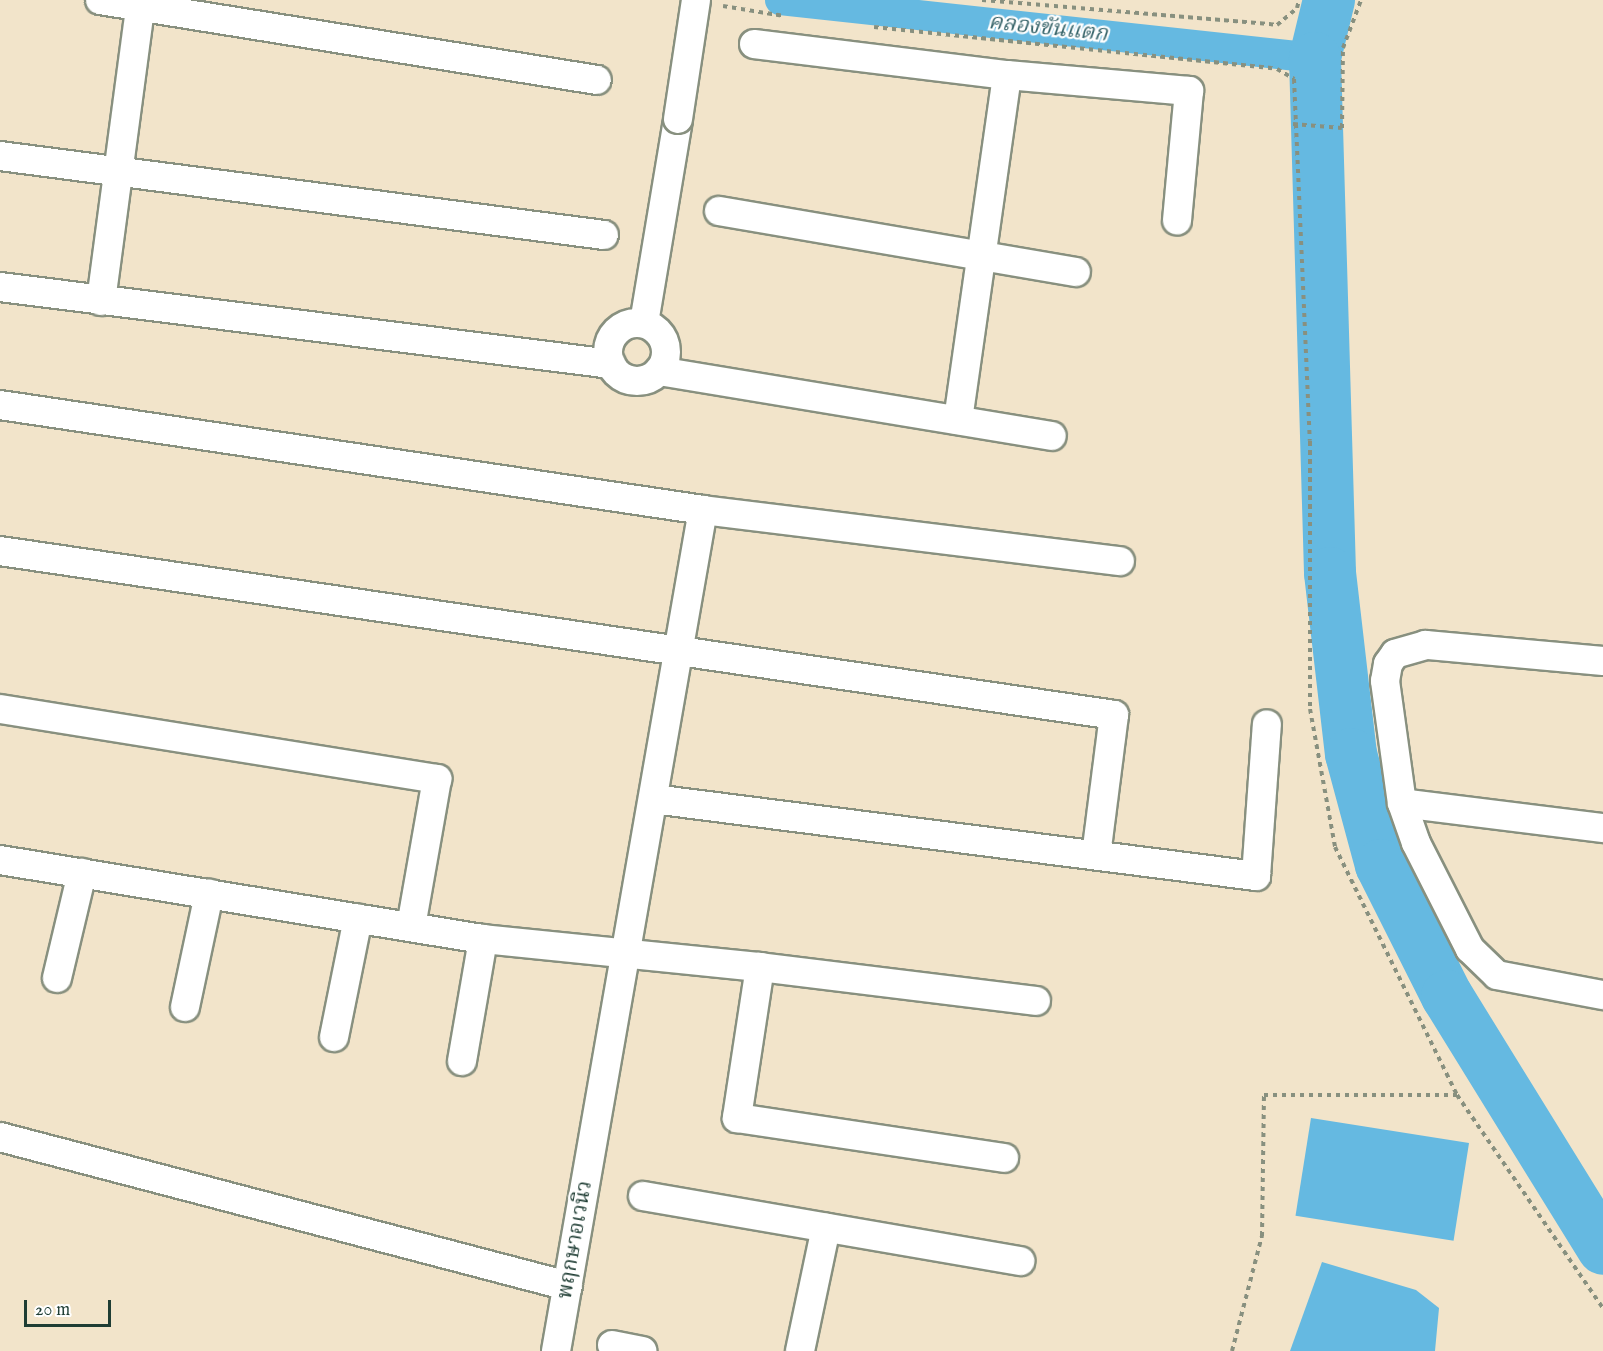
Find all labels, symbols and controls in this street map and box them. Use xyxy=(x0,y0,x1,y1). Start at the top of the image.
water label: คลองขันแตก xyxy=(987,10,1109,48)
street label: พฤกษาอเวนิว xyxy=(553,1179,599,1301)
scale bar xyxy=(27,1288,114,1326)
text: 20 m xyxy=(35,1299,70,1322)

